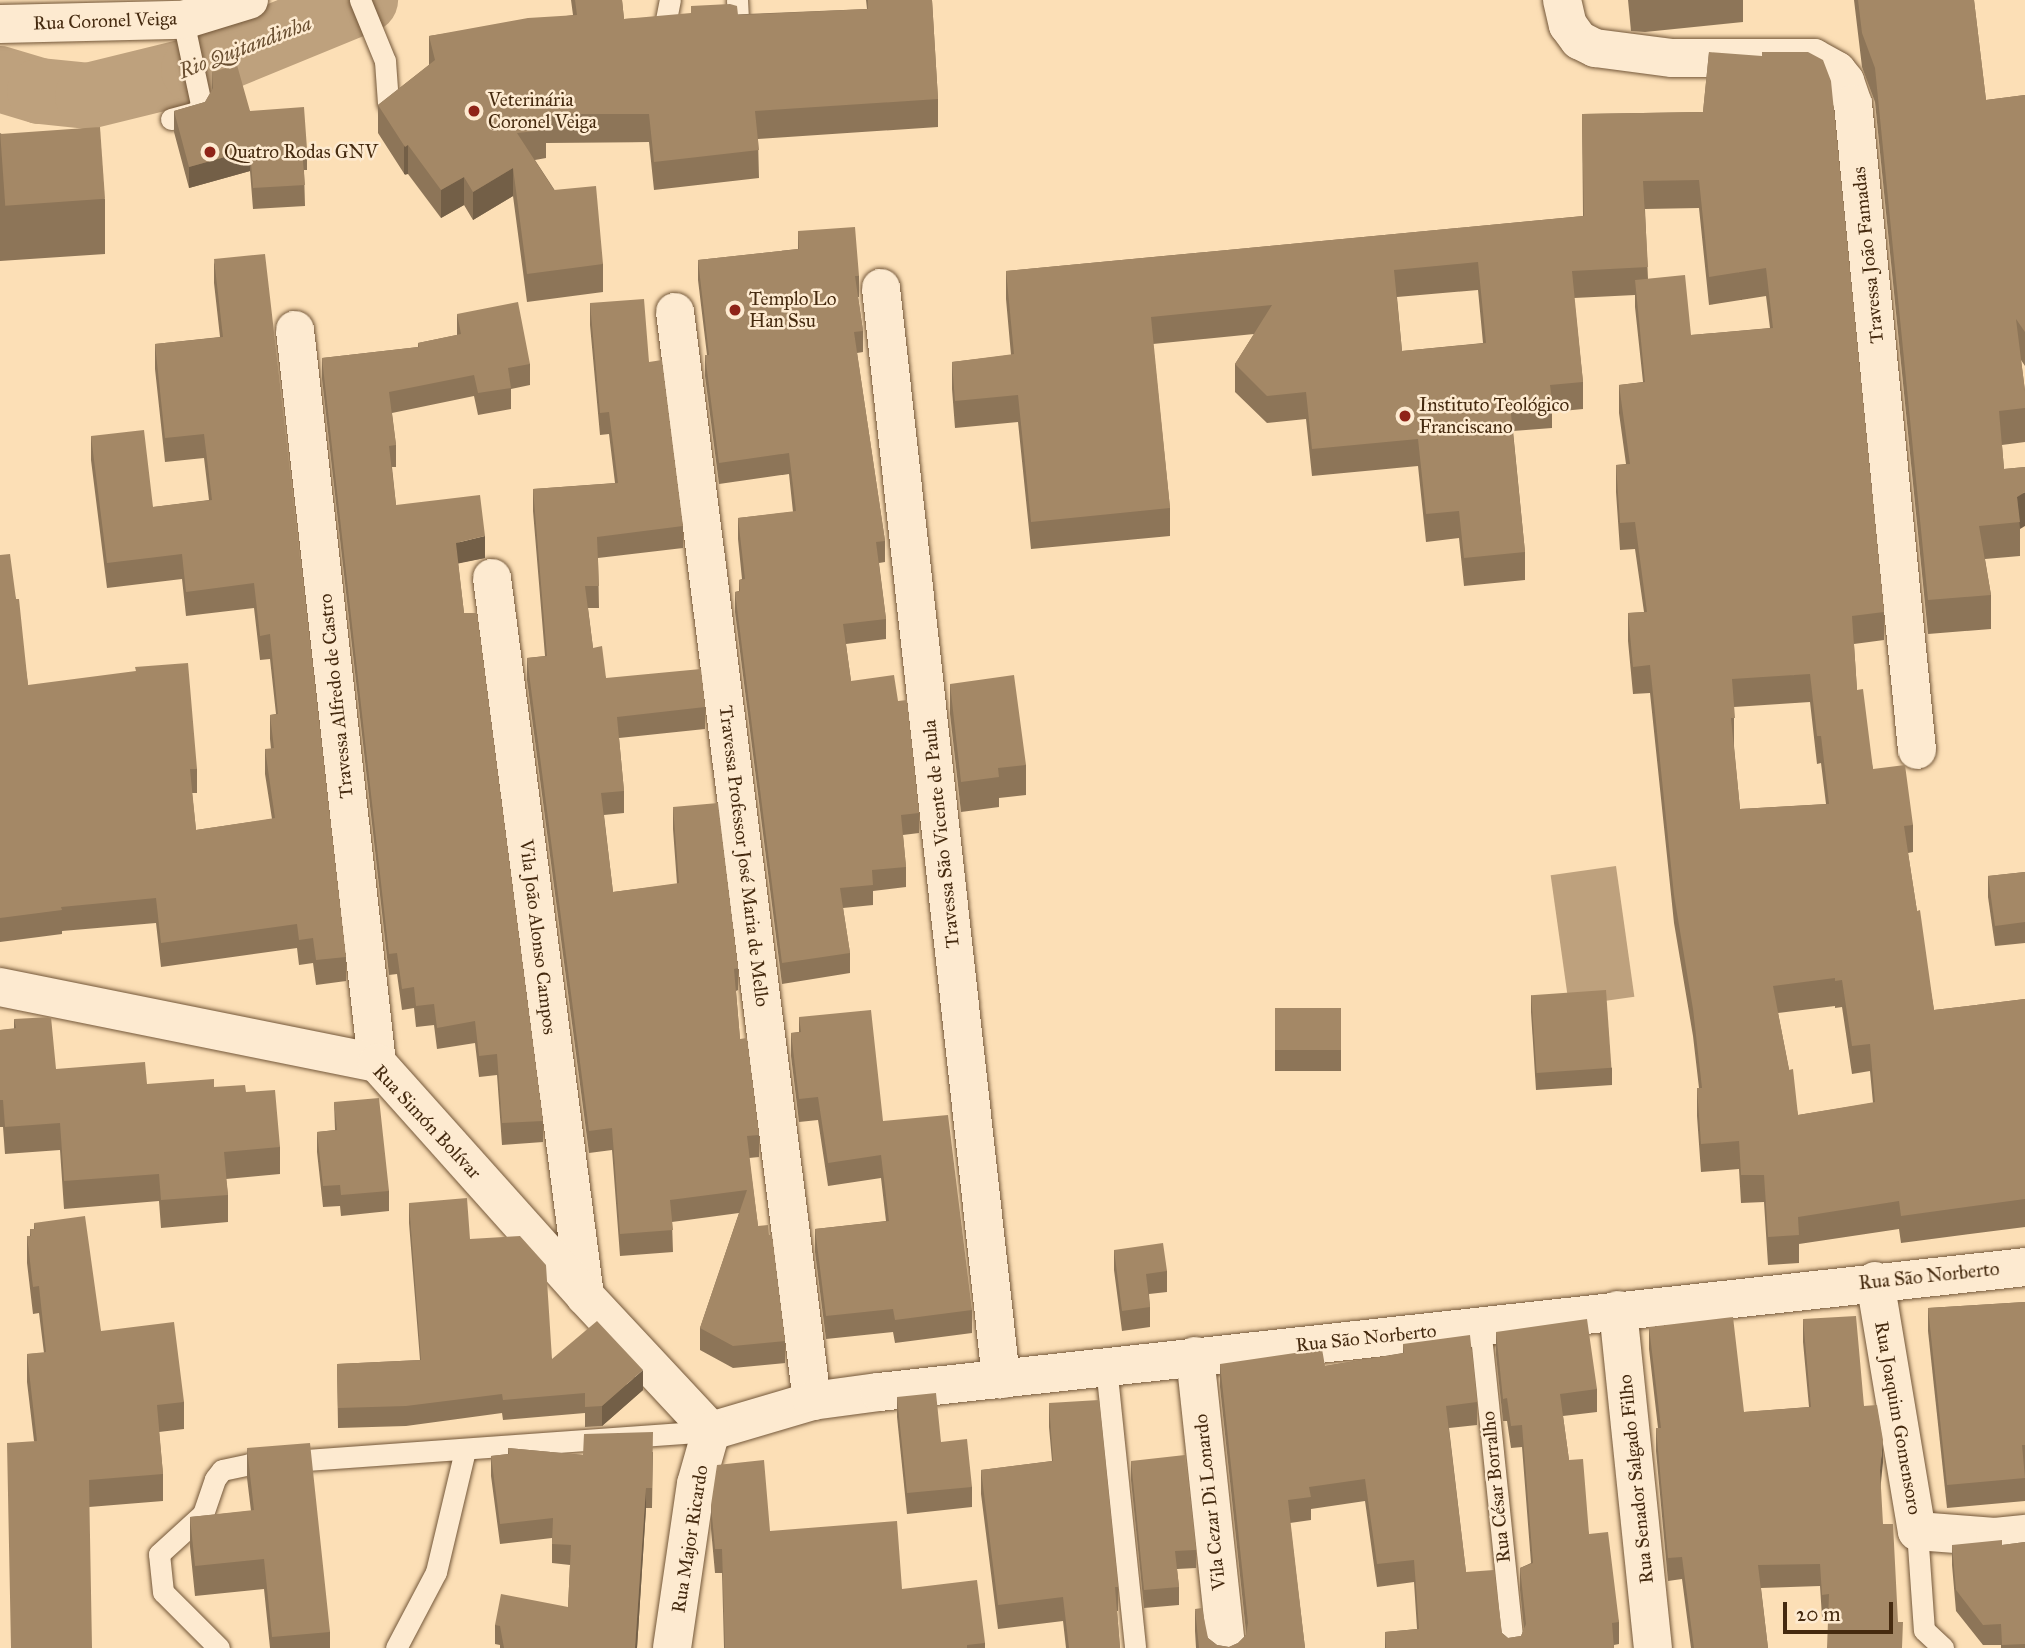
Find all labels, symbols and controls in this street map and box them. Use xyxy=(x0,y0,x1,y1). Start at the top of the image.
street label: Rua Coronel Veiga xyxy=(33,7,177,35)
water label: Rio Quitandinha xyxy=(175,10,315,84)
place label: Veterinária Coronel Veiga xyxy=(488,89,597,133)
marker: Veterinária Coronel Veiga xyxy=(466,103,482,119)
place label: Quatro Rodas GNV xyxy=(224,141,378,163)
marker: Quatro Rodas GNV xyxy=(202,144,218,160)
street label: Travessa João Famadas xyxy=(1847,165,1889,345)
place label: Templo Lo Han Ssu xyxy=(749,288,836,332)
marker: Templo Lo Han Ssu xyxy=(727,302,743,318)
place label: Instituto Teológico Franciscano xyxy=(1419,394,1569,438)
marker: Instituto Teológico Franciscano xyxy=(1397,408,1413,424)
street label: Travessa Alfredo de Castro xyxy=(314,592,358,800)
street label: Travessa Professor José Maria de Mello xyxy=(714,704,774,1008)
street label: Travessa São Vicente de Paula xyxy=(918,719,964,949)
street label: Vila João Alonso Campos xyxy=(515,838,561,1036)
street label: Rua Simón Bolívar xyxy=(368,1060,486,1184)
street label: Rua São Norberto xyxy=(1857,1257,2001,1295)
street label: Rua São Norberto xyxy=(1294,1319,1438,1357)
street label: Rua Joaquim Gomensoro xyxy=(1870,1320,1926,1516)
street label: Rua Senador Salgado Filho xyxy=(1614,1373,1658,1585)
street label: Rua César Borralho xyxy=(1477,1410,1515,1564)
street label: Vila Cezar Di Lonardo xyxy=(1189,1413,1231,1591)
street label: Rua Major Ricardo xyxy=(667,1463,713,1615)
scale bar xyxy=(1787,1588,1897,1632)
text: 20 m xyxy=(1796,1601,1841,1627)

